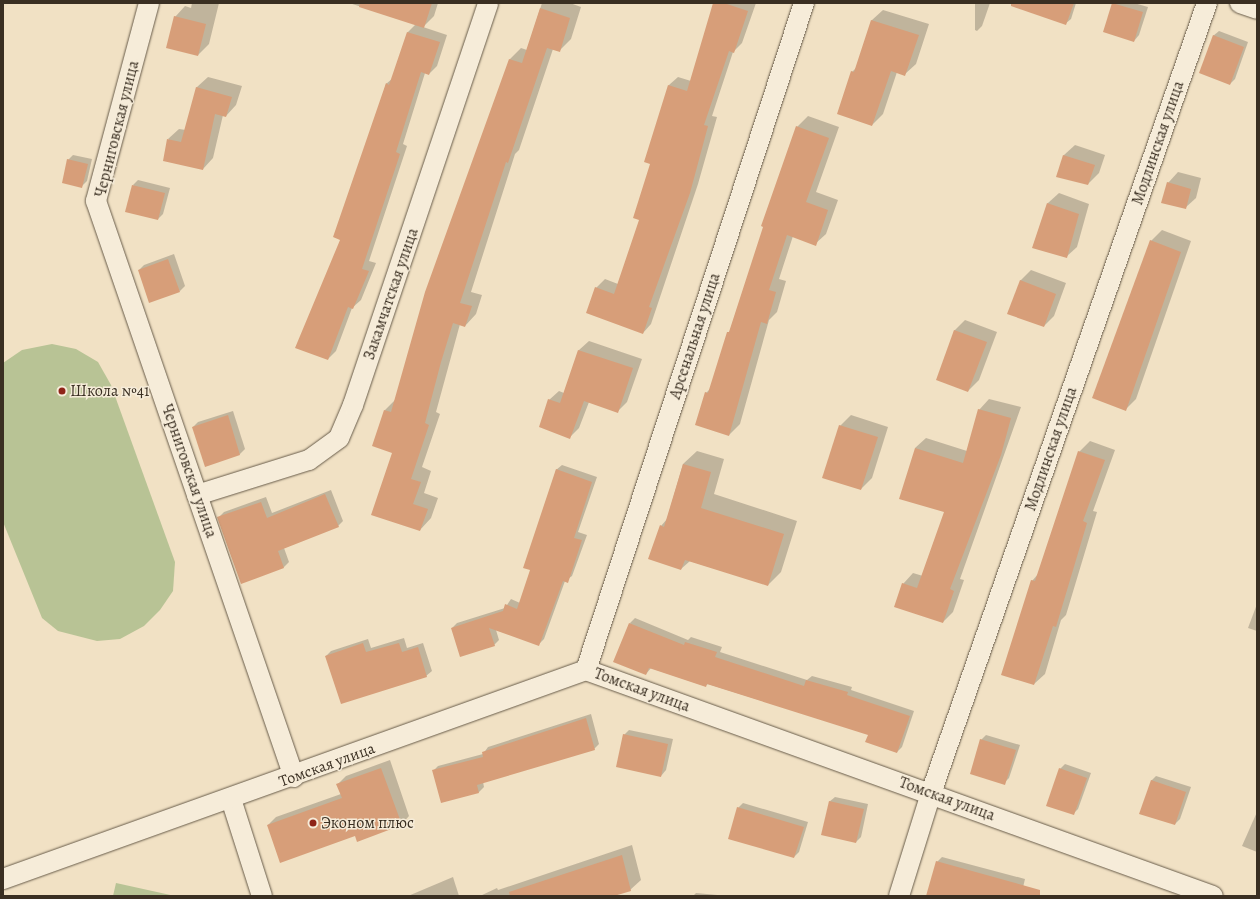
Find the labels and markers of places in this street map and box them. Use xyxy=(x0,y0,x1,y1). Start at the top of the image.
place label: Школа №41 xyxy=(70,381,149,401)
marker: Школа №41 xyxy=(57,386,67,396)
place label: Эконом плюс xyxy=(321,813,414,833)
marker: Эконом плюс xyxy=(308,818,318,828)

